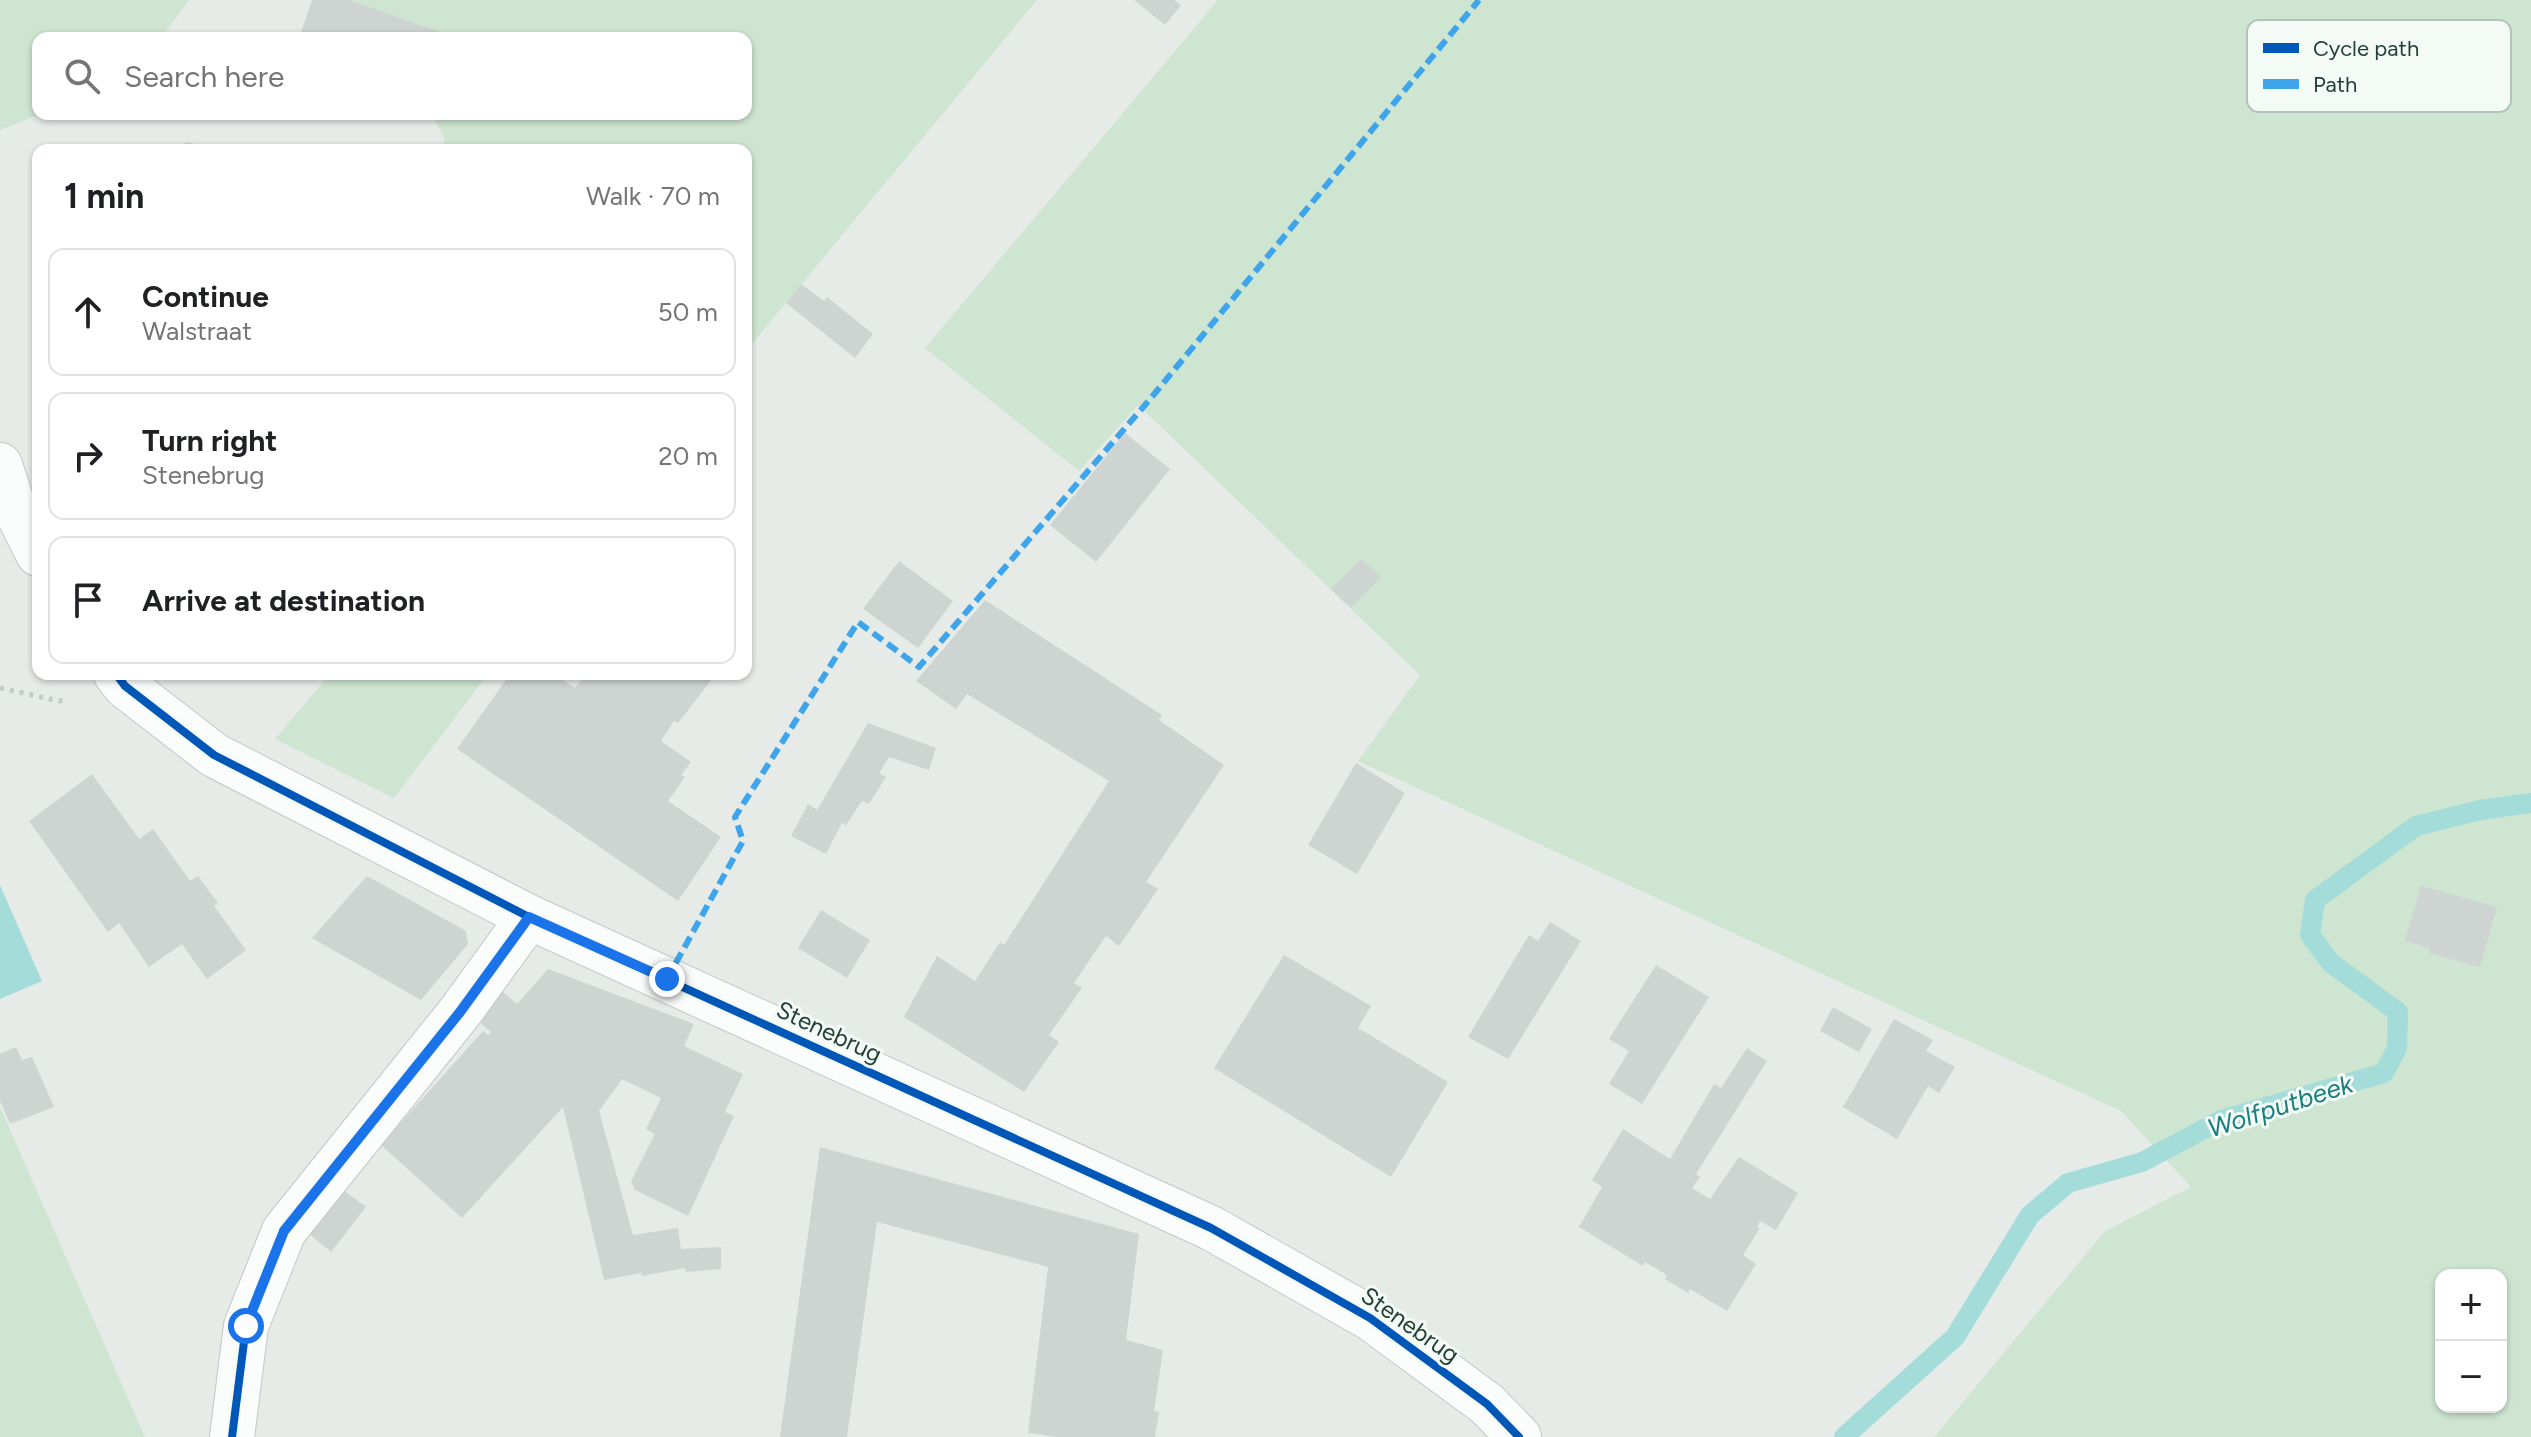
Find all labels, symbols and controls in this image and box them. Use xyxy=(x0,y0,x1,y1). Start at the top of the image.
legend xyxy=(2247,20,2511,112)
search box xyxy=(32,32,752,120)
text: Cycle path xyxy=(2313,35,2419,62)
icon: search xyxy=(60,54,104,98)
text: Search here xyxy=(124,58,284,95)
text: Path xyxy=(2313,71,2357,98)
text: 1 min xyxy=(64,176,144,217)
text: Walk · 70 m xyxy=(586,180,720,212)
text: Continue xyxy=(142,278,269,315)
icon: ahead xyxy=(66,290,110,334)
text: 50 m xyxy=(658,296,718,328)
text: Walstraat xyxy=(142,315,252,347)
text: Turn right xyxy=(142,422,277,459)
icon: right xyxy=(66,434,110,478)
text: 20 m xyxy=(658,440,718,472)
text: Stenebrug xyxy=(142,459,264,491)
icon: arrive xyxy=(66,578,110,622)
text: Arrive at destination xyxy=(142,582,425,619)
route end xyxy=(649,961,685,997)
street label: Stenebrug xyxy=(772,995,887,1069)
water label: Wolfputbeek xyxy=(2203,1067,2358,1144)
map controls xyxy=(2435,1269,2507,1413)
button: + xyxy=(2435,1269,2507,1341)
street label: Stenebrug xyxy=(1356,1280,1465,1369)
route start xyxy=(228,1308,264,1344)
button: − xyxy=(2435,1341,2507,1413)

